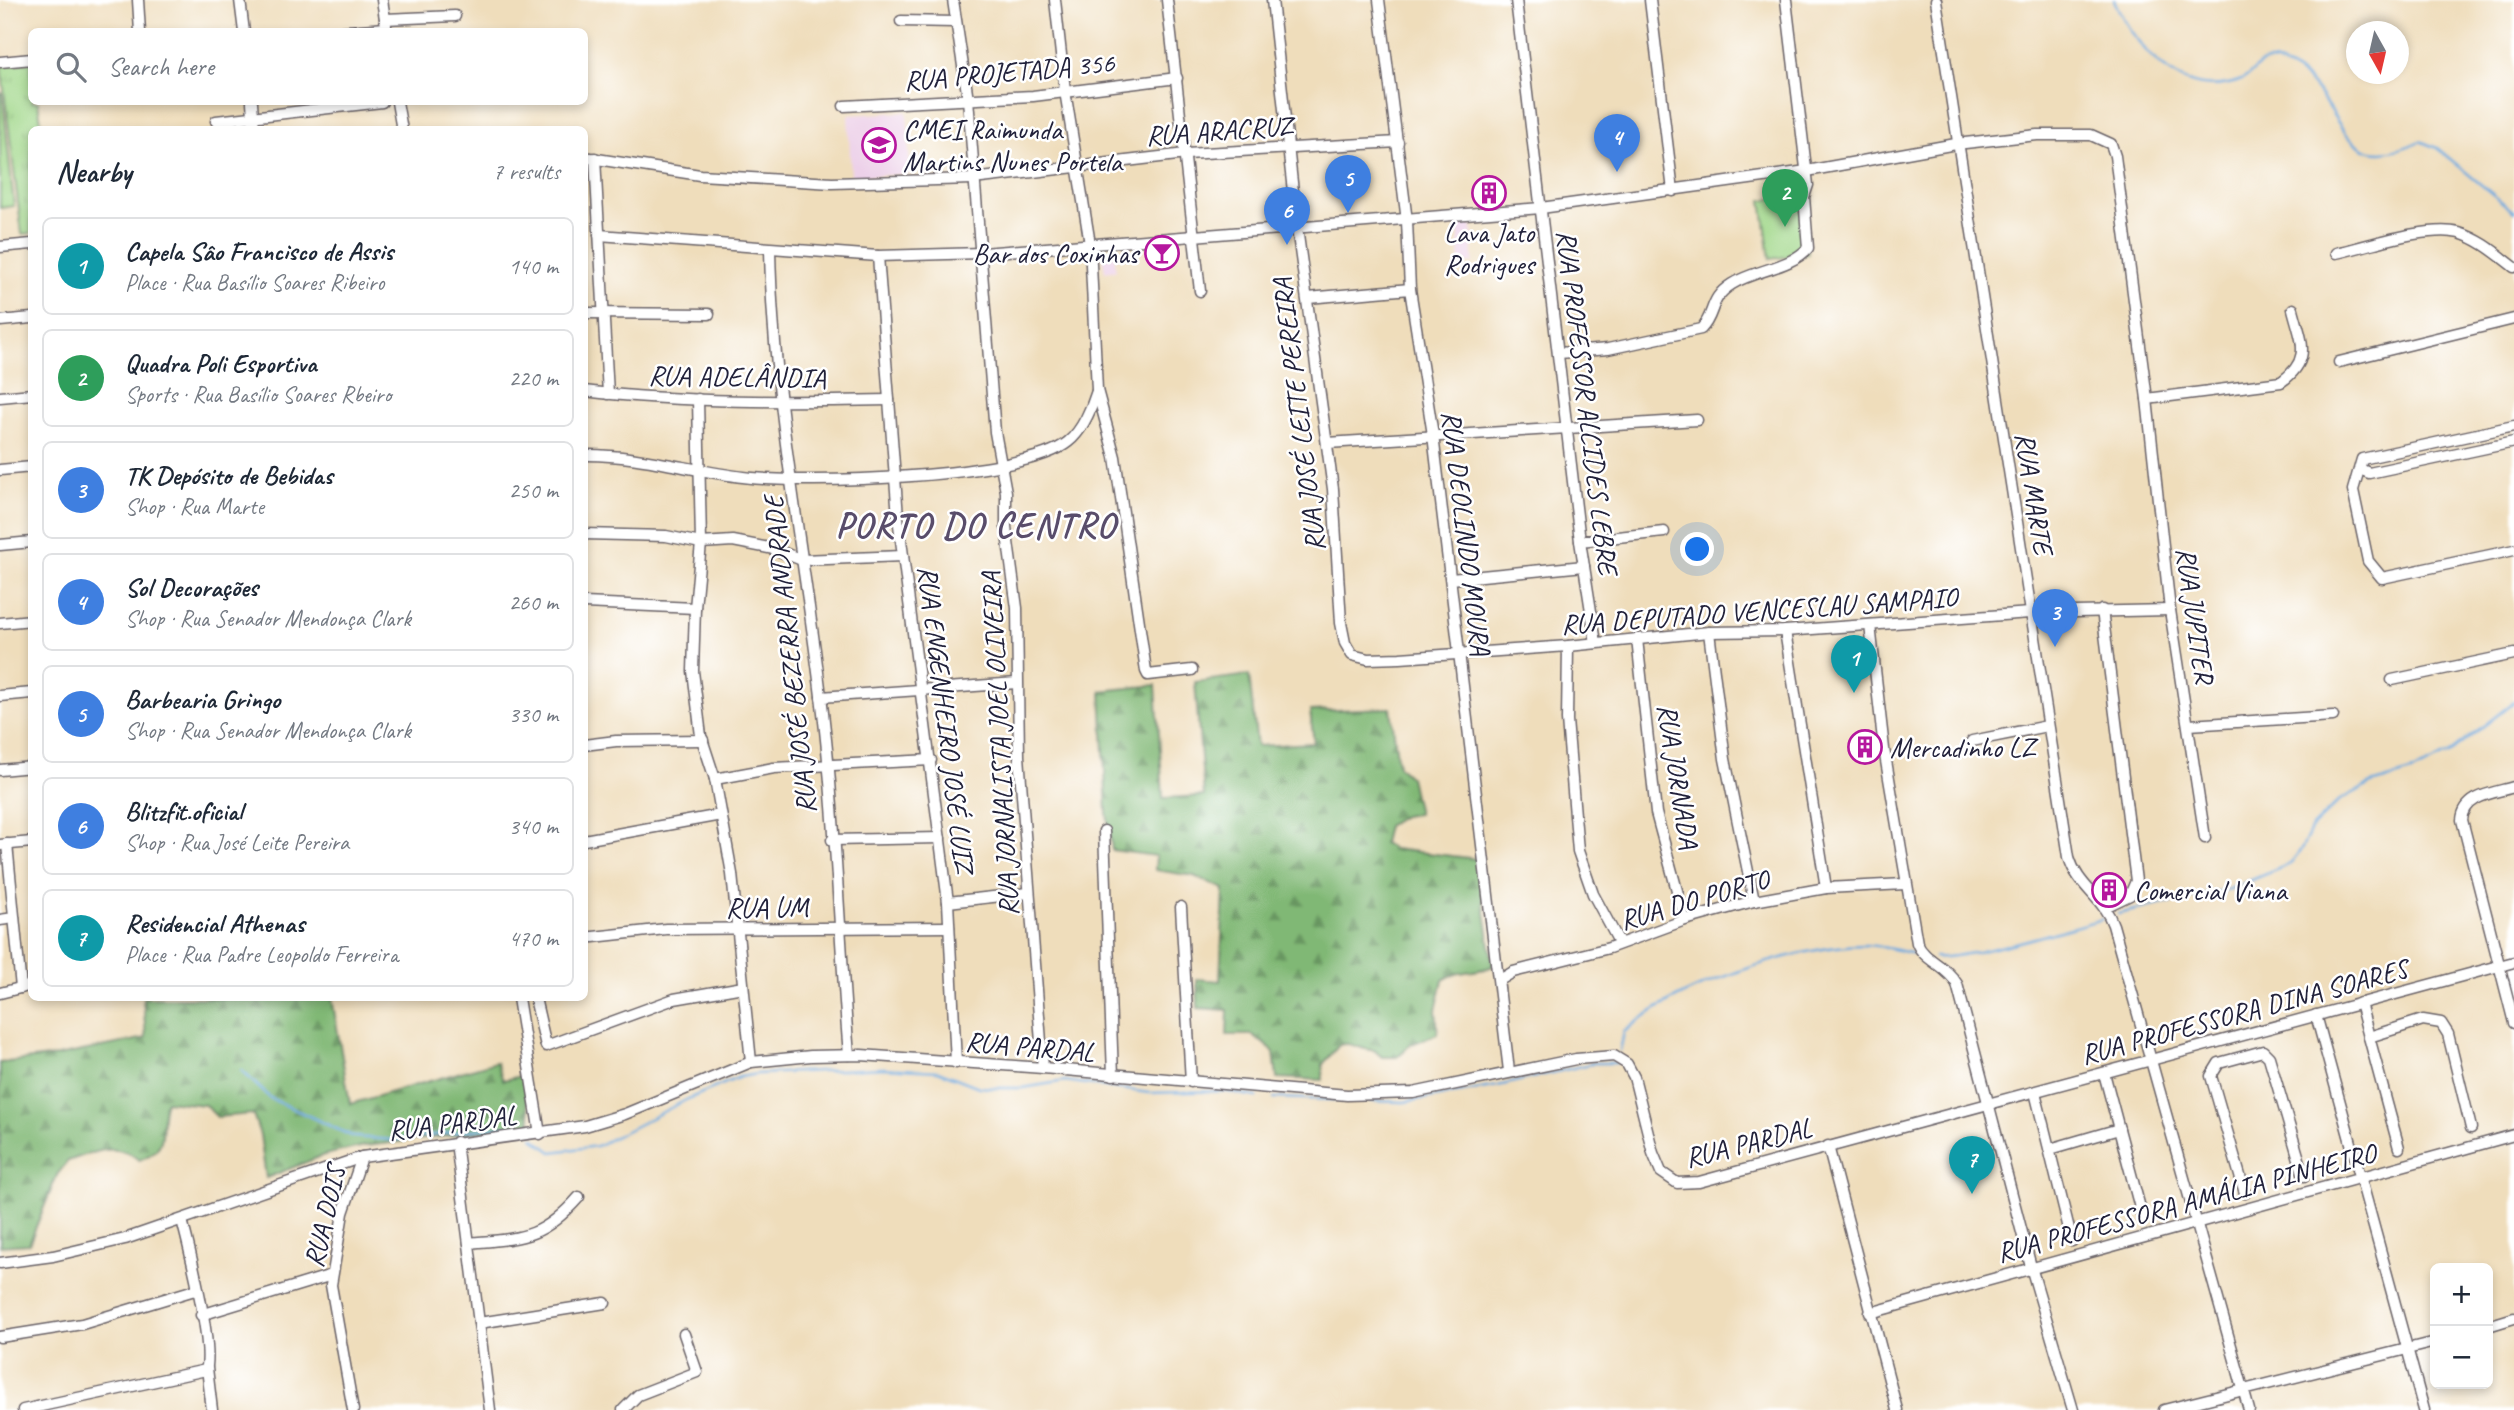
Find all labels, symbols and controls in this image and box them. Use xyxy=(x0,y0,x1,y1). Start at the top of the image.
north arrow xyxy=(2346,21,2409,84)
search box xyxy=(28,28,588,105)
street label: RUA PROJETADA 356 xyxy=(902,45,1117,98)
icon: search xyxy=(52,48,90,86)
text: Search here xyxy=(108,50,214,83)
street label: RUA ARACRUZ xyxy=(1145,108,1298,153)
place label: CMEI Raimunda Martins Nunes Portela xyxy=(903,112,1124,179)
pin: 4 xyxy=(1594,114,1640,172)
school or university icon: CMEI Raimunda Martins Nunes Portela xyxy=(860,126,898,164)
text: Nearby xyxy=(56,153,132,191)
pin: 5 xyxy=(1325,155,1371,213)
text: 7 results xyxy=(493,157,560,186)
pin: 2 xyxy=(1762,169,1808,227)
building icon: Lava Jato Rodrigues xyxy=(1470,174,1508,212)
pin: 6 xyxy=(1264,187,1310,245)
place label: Lava Jato Rodrigues xyxy=(1444,215,1536,282)
street label: RUA PROFESSOR ALCIDES LEBRE xyxy=(1549,228,1626,579)
bar icon: Bar dos Coxinhas xyxy=(1143,234,1181,272)
text: Capela Sâo Francisco de Assis xyxy=(125,235,393,268)
place label: Bar dos Coxinhas xyxy=(973,236,1140,271)
text: 1 xyxy=(76,252,86,281)
text: 140 m xyxy=(509,252,558,281)
text: Place · Rua Basílio Soares Ribeiro xyxy=(125,268,384,297)
street label: RUA JOSÉ LEITE PEREIRA xyxy=(1264,274,1333,554)
text: Quadra Poli Esportiva xyxy=(125,347,317,380)
street label: RUA ADELÂNDIA xyxy=(648,357,827,396)
text: 2 xyxy=(76,364,86,393)
text: 220 m xyxy=(509,364,558,393)
text: Sports · Rua Basílio Soares Rbeiro xyxy=(125,380,391,409)
street label: RUA DEOLINDO MOURA xyxy=(1434,409,1499,658)
street label: RUA MARTE xyxy=(2008,430,2062,560)
text: TK Depósito de Bebidas xyxy=(125,459,333,492)
text: 3 xyxy=(76,476,86,505)
text: 250 m xyxy=(509,476,558,505)
street label: RUA JOSÉ BEZERRA ANDRADE xyxy=(755,491,824,816)
text: Shop · Rua Marte xyxy=(125,492,264,521)
district label: PORTO DO CENTRO xyxy=(836,503,1119,548)
your location xyxy=(1680,532,1714,566)
street label: RUA JUPITER xyxy=(2169,545,2223,688)
street label: RUA ENGENHEIRO JOSÉ LUIZ xyxy=(910,564,983,879)
street label: RUA JORNALISTA JOEL OLIVEIRA xyxy=(973,569,1026,917)
text: Sol Decorações xyxy=(125,571,258,604)
street label: RUA DEPUTADO VENCESLAU SAMPAIO xyxy=(1560,579,1961,642)
text: 4 xyxy=(76,588,86,617)
text: 260 m xyxy=(509,588,558,617)
pin: 3 xyxy=(2032,589,2078,647)
text: Shop · Rua Senador Mendonça Clark xyxy=(125,604,411,633)
pin: 1 xyxy=(1831,635,1877,693)
text: Barbearia Gringo xyxy=(125,683,280,716)
text: 5 xyxy=(76,700,86,729)
text: 330 m xyxy=(509,700,558,729)
street label: RUA JORNADA xyxy=(1650,701,1707,852)
text: Shop · Rua Senador Mendonça Clark xyxy=(125,716,411,745)
building icon: Mercadinho LZ xyxy=(1846,728,1884,766)
place label: Mercadinho LZ xyxy=(1890,730,2040,765)
text: Blitzfit.oficial xyxy=(125,795,243,828)
text: 6 xyxy=(76,812,86,841)
text: 340 m xyxy=(509,812,558,841)
text: Shop · Rua José Leite Pereira xyxy=(125,828,349,857)
street label: RUA DO PORTO xyxy=(1615,861,1776,937)
building icon: Comercial Viana xyxy=(2090,871,2128,909)
place label: Comercial Viana xyxy=(2134,873,2288,908)
street label: RUA UM xyxy=(726,890,810,925)
text: Residencial Athenas xyxy=(125,907,304,940)
text: 7 xyxy=(76,924,86,953)
text: 470 m xyxy=(509,924,558,953)
text: Place · Rua Padre Leopoldo Ferreira xyxy=(125,940,398,969)
street label: RUA PROFESSORA DINA SOARES xyxy=(2077,950,2416,1072)
street label: RUA PARDAL xyxy=(964,1023,1096,1070)
street label: RUA PARDAL xyxy=(386,1097,518,1148)
street label: RUA PARDAL xyxy=(1681,1110,1815,1175)
street label: RUA PROFESSORA AMÁLIA PINHEIRO xyxy=(1993,1134,2382,1270)
pin: 7 xyxy=(1949,1136,1995,1194)
street label: RUA DOIS xyxy=(296,1158,354,1270)
map controls xyxy=(2430,1263,2493,1389)
button: + xyxy=(2430,1263,2493,1326)
button: − xyxy=(2430,1326,2493,1389)

